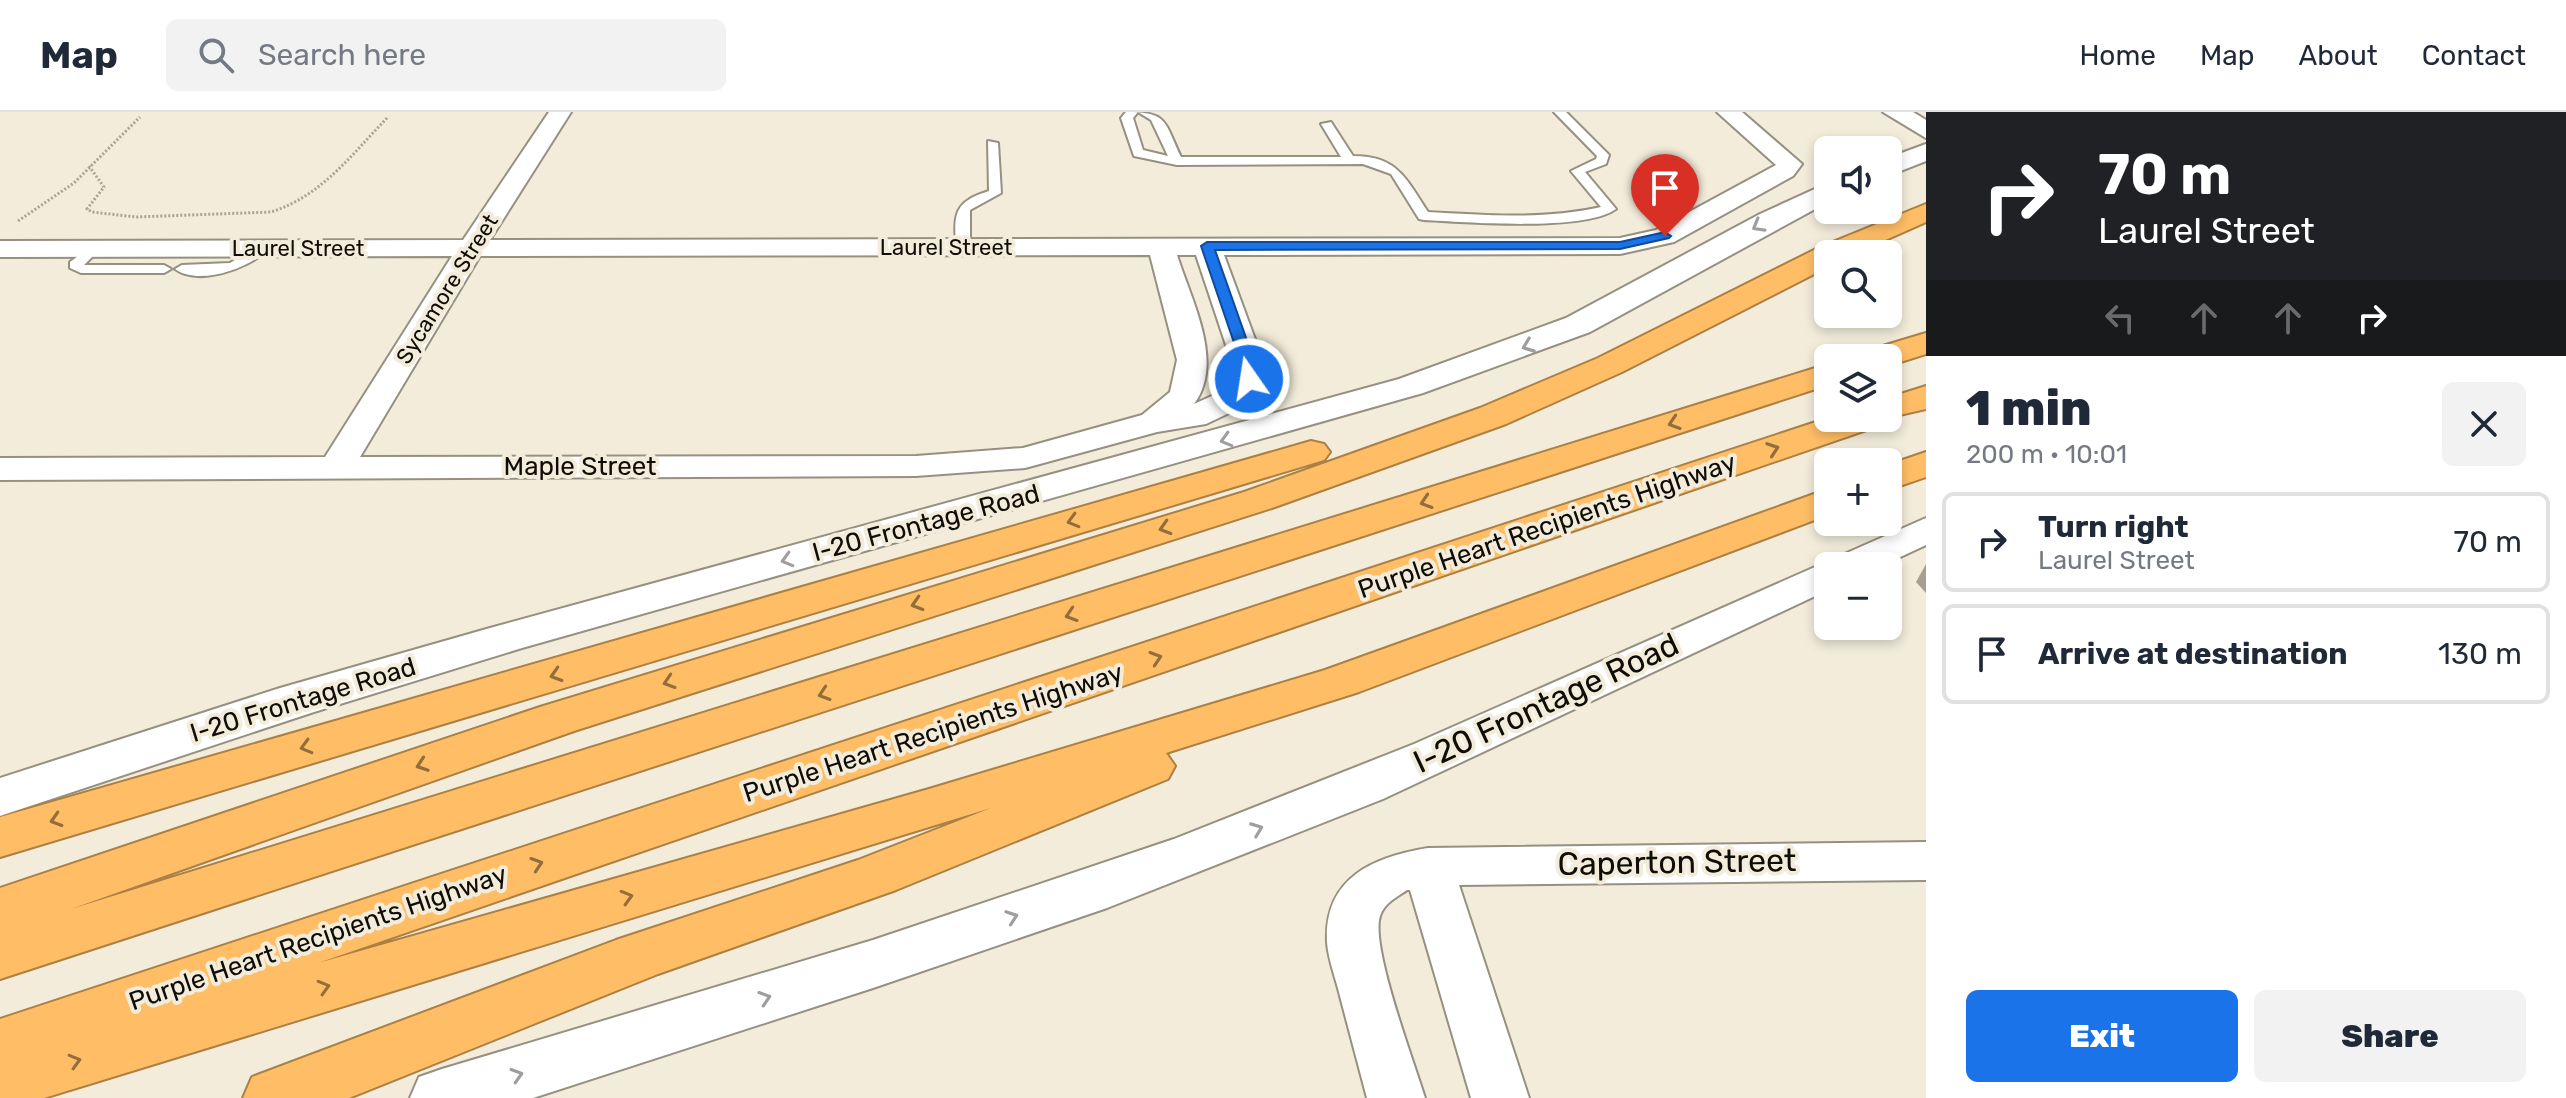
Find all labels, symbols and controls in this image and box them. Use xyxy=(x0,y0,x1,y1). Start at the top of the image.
search box xyxy=(166,19,726,91)
text: Map xyxy=(40,32,118,78)
icon: search xyxy=(194,33,238,77)
text: Search here xyxy=(258,37,426,73)
text: Home xyxy=(2079,39,2156,72)
text: Map xyxy=(2200,39,2254,72)
text: About xyxy=(2298,39,2378,72)
text: Contact xyxy=(2422,39,2526,72)
map controls xyxy=(1814,136,1902,640)
button: sound xyxy=(1814,136,1902,224)
text: 70 m xyxy=(2098,142,2231,208)
icon: right xyxy=(1966,144,2070,248)
pin xyxy=(1631,154,1699,236)
icon: arrive xyxy=(1643,166,1687,210)
street label: Sycamore Street xyxy=(390,209,504,369)
text: Laurel Street xyxy=(2098,209,2315,252)
one-way arrow xyxy=(1752,216,1767,232)
street label: Laurel Street xyxy=(880,234,1013,261)
street label: Laurel Street xyxy=(232,235,365,262)
button: search xyxy=(1814,240,1902,328)
icon: left xyxy=(2098,296,2142,340)
icon: ahead xyxy=(2182,296,2226,340)
icon: ahead xyxy=(2266,296,2310,340)
icon: right xyxy=(2350,296,2394,340)
one-way arrow xyxy=(1522,336,1536,353)
position arrow xyxy=(1207,337,1291,421)
button: layers xyxy=(1814,344,1902,432)
text: 1 min xyxy=(1966,380,2092,437)
button: close xyxy=(2442,382,2526,466)
one-way arrow xyxy=(1667,414,1681,430)
one-way arrow xyxy=(1220,431,1234,447)
text: 200 m · 10:01 xyxy=(1966,439,2127,470)
one-way arrow xyxy=(1766,443,1780,459)
street label: Purple Heart Recipients Highway xyxy=(1354,447,1740,605)
button: + xyxy=(1814,448,1902,536)
street label: Maple Street xyxy=(504,451,656,482)
street label: I-20 Frontage Road xyxy=(809,478,1043,568)
one-way arrow xyxy=(1419,492,1433,508)
text: Turn right xyxy=(2038,509,2189,545)
one-way arrow xyxy=(1067,512,1081,529)
one-way arrow xyxy=(1159,519,1173,535)
icon: right xyxy=(1970,520,2014,564)
text: 70 m xyxy=(2454,524,2522,560)
text: Laurel Street xyxy=(2038,545,2195,576)
one-way arrow xyxy=(780,551,794,567)
button: − xyxy=(1814,552,1902,640)
one-way arrow xyxy=(910,595,924,611)
one-way arrow xyxy=(1065,605,1079,621)
street label: I-20 Frontage Road xyxy=(1407,625,1685,781)
icon: arrive xyxy=(1970,632,2014,676)
text: Arrive at destination xyxy=(2038,636,2348,672)
text: 130 m xyxy=(2438,636,2522,672)
street label: I-20 Frontage Road xyxy=(187,651,419,749)
one-way arrow xyxy=(1148,652,1162,668)
street label: Purple Heart Recipients Highway xyxy=(739,657,1127,809)
one-way arrow xyxy=(549,666,563,682)
one-way arrow xyxy=(662,673,676,689)
one-way arrow xyxy=(817,685,831,701)
one-way arrow xyxy=(299,738,313,754)
one-way arrow xyxy=(416,756,430,772)
one-way arrow xyxy=(50,811,63,827)
one-way arrow xyxy=(1249,823,1263,839)
street label: Caperton Street xyxy=(1557,841,1797,883)
one-way arrow xyxy=(529,858,543,874)
street label: Purple Heart Recipients Highway xyxy=(125,859,511,1017)
one-way arrow xyxy=(620,890,634,907)
one-way arrow xyxy=(1004,910,1018,927)
one-way arrow xyxy=(317,980,331,996)
button: Exit xyxy=(1966,990,2238,1082)
button: Share xyxy=(2254,990,2526,1082)
one-way arrow xyxy=(757,991,771,1007)
one-way arrow xyxy=(67,1054,81,1070)
one-way arrow xyxy=(509,1068,523,1084)

